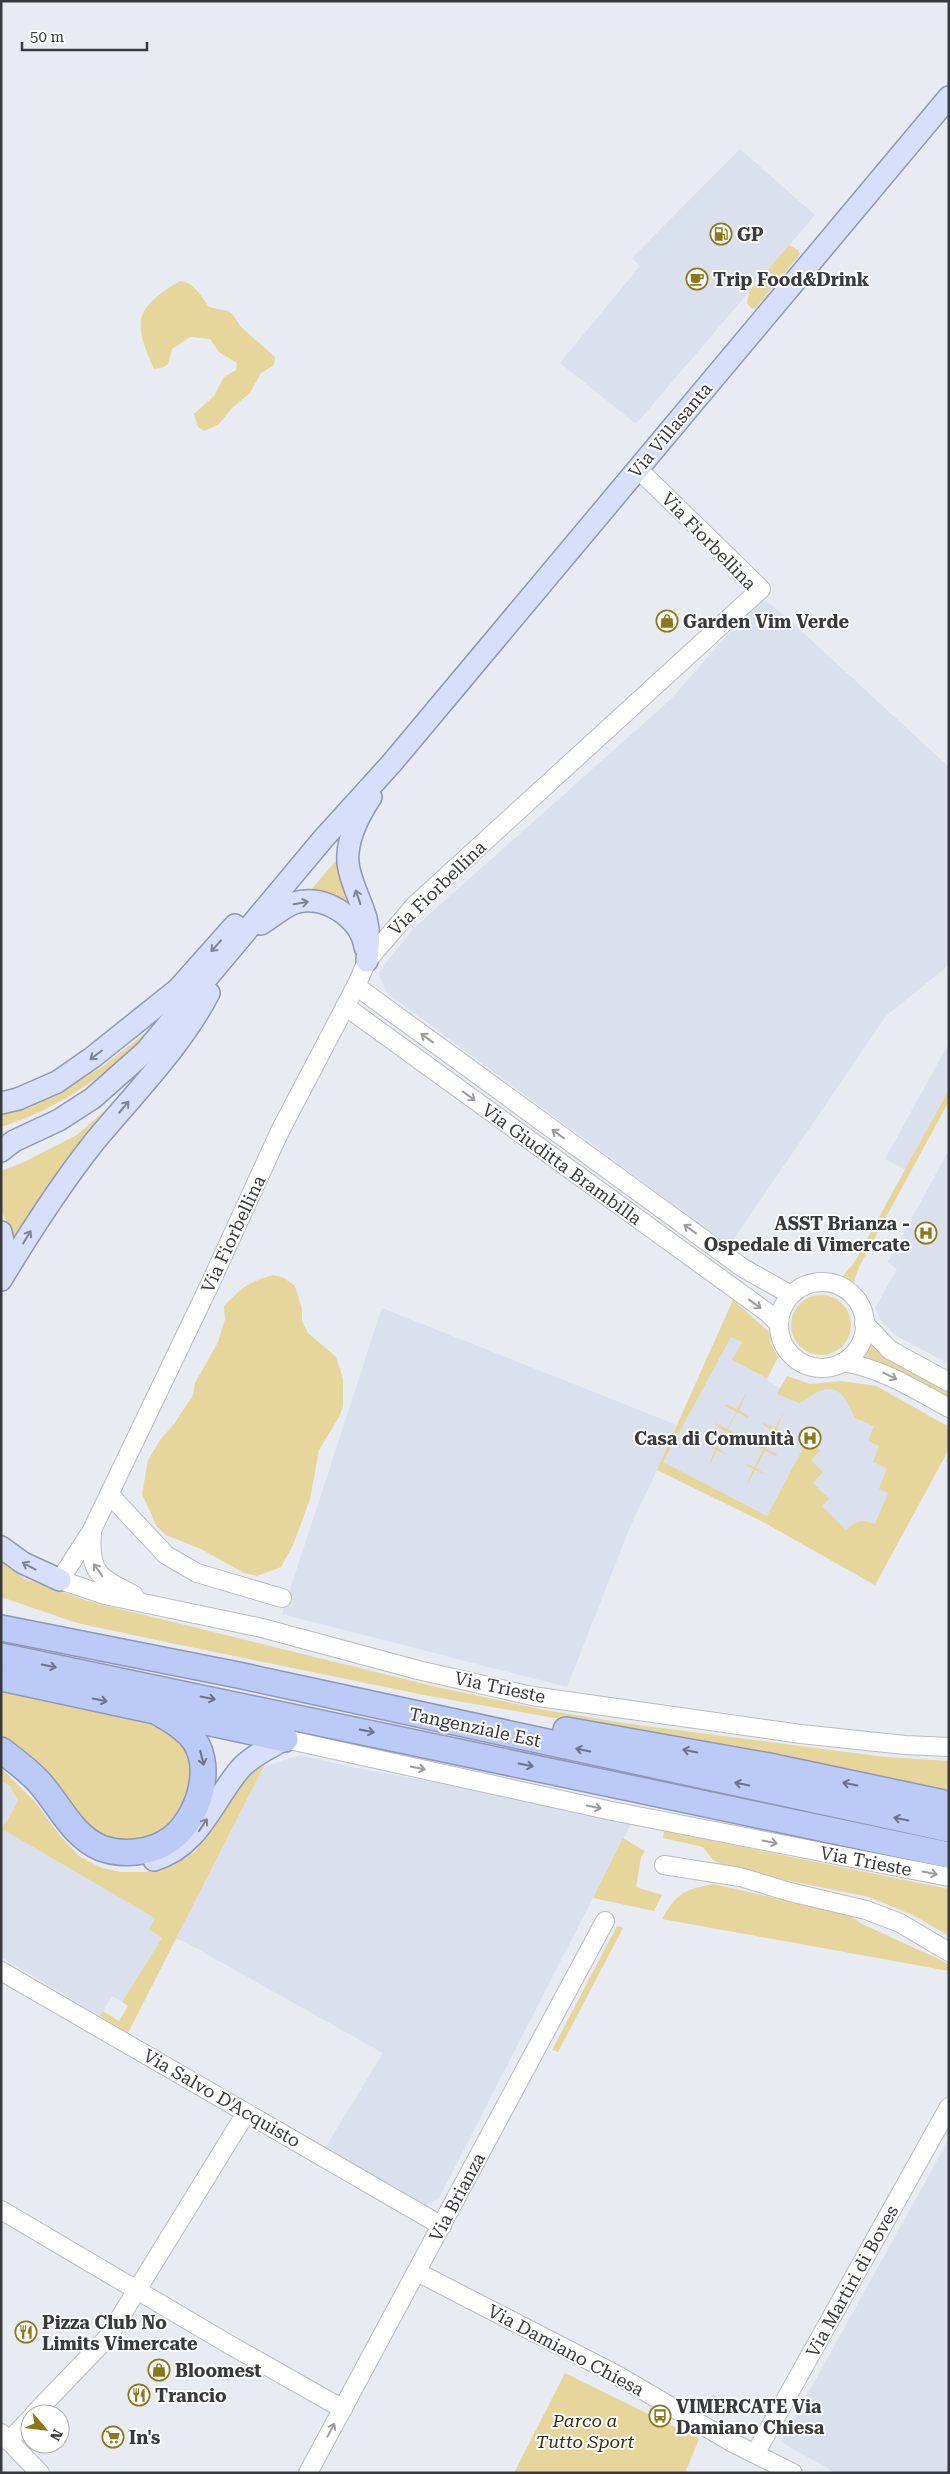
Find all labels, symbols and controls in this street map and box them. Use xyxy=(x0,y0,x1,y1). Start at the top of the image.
scale bar xyxy=(22,20,148,52)
text: 50 m xyxy=(30,28,65,46)
fuel station icon: GP xyxy=(709,222,733,246)
place label: GP xyxy=(737,224,764,245)
cafe icon: Trip Food&Drink xyxy=(685,267,709,291)
place label: Trip Food&Drink xyxy=(713,269,870,290)
street label: Via Villasanta xyxy=(624,378,716,482)
street label: Via Fiorbellina xyxy=(657,488,761,594)
shop icon: Garden Vim Verde xyxy=(655,609,679,633)
place label: Garden Vim Verde xyxy=(683,611,849,632)
street label: Via Fiorbellina xyxy=(384,836,490,940)
one-way arrow xyxy=(352,889,362,905)
one-way arrow xyxy=(292,897,308,907)
one-way arrow xyxy=(210,940,222,953)
one-way arrow xyxy=(420,1033,434,1043)
one-way arrow xyxy=(89,1050,103,1060)
one-way arrow xyxy=(462,1091,476,1101)
street label: Via Giuditta Brambilla xyxy=(478,1099,646,1229)
one-way arrow xyxy=(118,1101,129,1114)
one-way arrow xyxy=(552,1128,565,1139)
street label: Via Fiorbellina xyxy=(197,1172,269,1296)
place label: ASST Brianza - Ospedale di Vimercate xyxy=(704,1213,910,1255)
hospital icon: ASST Brianza - Ospedale di Vimercate xyxy=(914,1221,938,1245)
one-way arrow xyxy=(683,1224,697,1235)
one-way arrow xyxy=(23,1231,33,1245)
one-way arrow xyxy=(748,1299,762,1309)
one-way arrow xyxy=(882,1372,897,1381)
hospital icon: Casa di Comunità xyxy=(798,1426,822,1450)
place label: Casa di Comunità xyxy=(634,1428,794,1449)
one-way arrow xyxy=(22,1561,37,1571)
one-way arrow xyxy=(93,1563,103,1577)
one-way arrow xyxy=(41,1661,57,1671)
street label: Via Trieste xyxy=(453,1667,548,1707)
one-way arrow xyxy=(200,1694,216,1703)
one-way arrow xyxy=(92,1695,108,1705)
street label: Tangenziale Est xyxy=(407,1703,543,1751)
one-way arrow xyxy=(359,1727,375,1736)
one-way arrow xyxy=(576,1745,592,1754)
one-way arrow xyxy=(683,1746,699,1756)
one-way arrow xyxy=(197,1750,207,1766)
one-way arrow xyxy=(518,1761,534,1770)
one-way arrow xyxy=(410,1764,426,1773)
one-way arrow xyxy=(842,1778,858,1788)
one-way arrow xyxy=(735,1779,751,1788)
one-way arrow xyxy=(585,1803,601,1812)
one-way arrow xyxy=(894,1813,910,1823)
one-way arrow xyxy=(197,1818,208,1832)
one-way arrow xyxy=(762,1838,778,1847)
street label: Via Trieste xyxy=(819,1842,914,1880)
one-way arrow xyxy=(921,1869,937,1879)
street label: Via Salvo D'Acquisto xyxy=(140,2044,304,2152)
street label: Via Brianza xyxy=(425,2149,489,2245)
street label: Via Martiri di Boves xyxy=(802,2201,902,2361)
street label: Via Damiano Chiesa xyxy=(484,2300,648,2400)
place label: Pizza Club No Limits Vimercate xyxy=(42,2312,198,2354)
restaurant icon: Pizza Club No Limits Vimercate xyxy=(14,2320,38,2344)
shop icon: Bloomest xyxy=(147,2358,171,2382)
place label: Bloomest xyxy=(175,2360,262,2381)
restaurant icon: Trancio xyxy=(127,2383,151,2407)
place label: Trancio xyxy=(155,2385,227,2406)
place label: VIMERCATE Via Damiano Chiesa xyxy=(676,2396,825,2438)
north arrow xyxy=(20,2404,70,2454)
bus stop icon: VIMERCATE Via Damiano Chiesa xyxy=(648,2404,672,2428)
park label: Parco a Tutto Sport xyxy=(536,2410,635,2452)
one-way arrow xyxy=(327,2423,337,2437)
supermarket icon: In's xyxy=(101,2425,125,2449)
text: N xyxy=(47,2427,66,2444)
place label: In's xyxy=(129,2427,160,2448)

